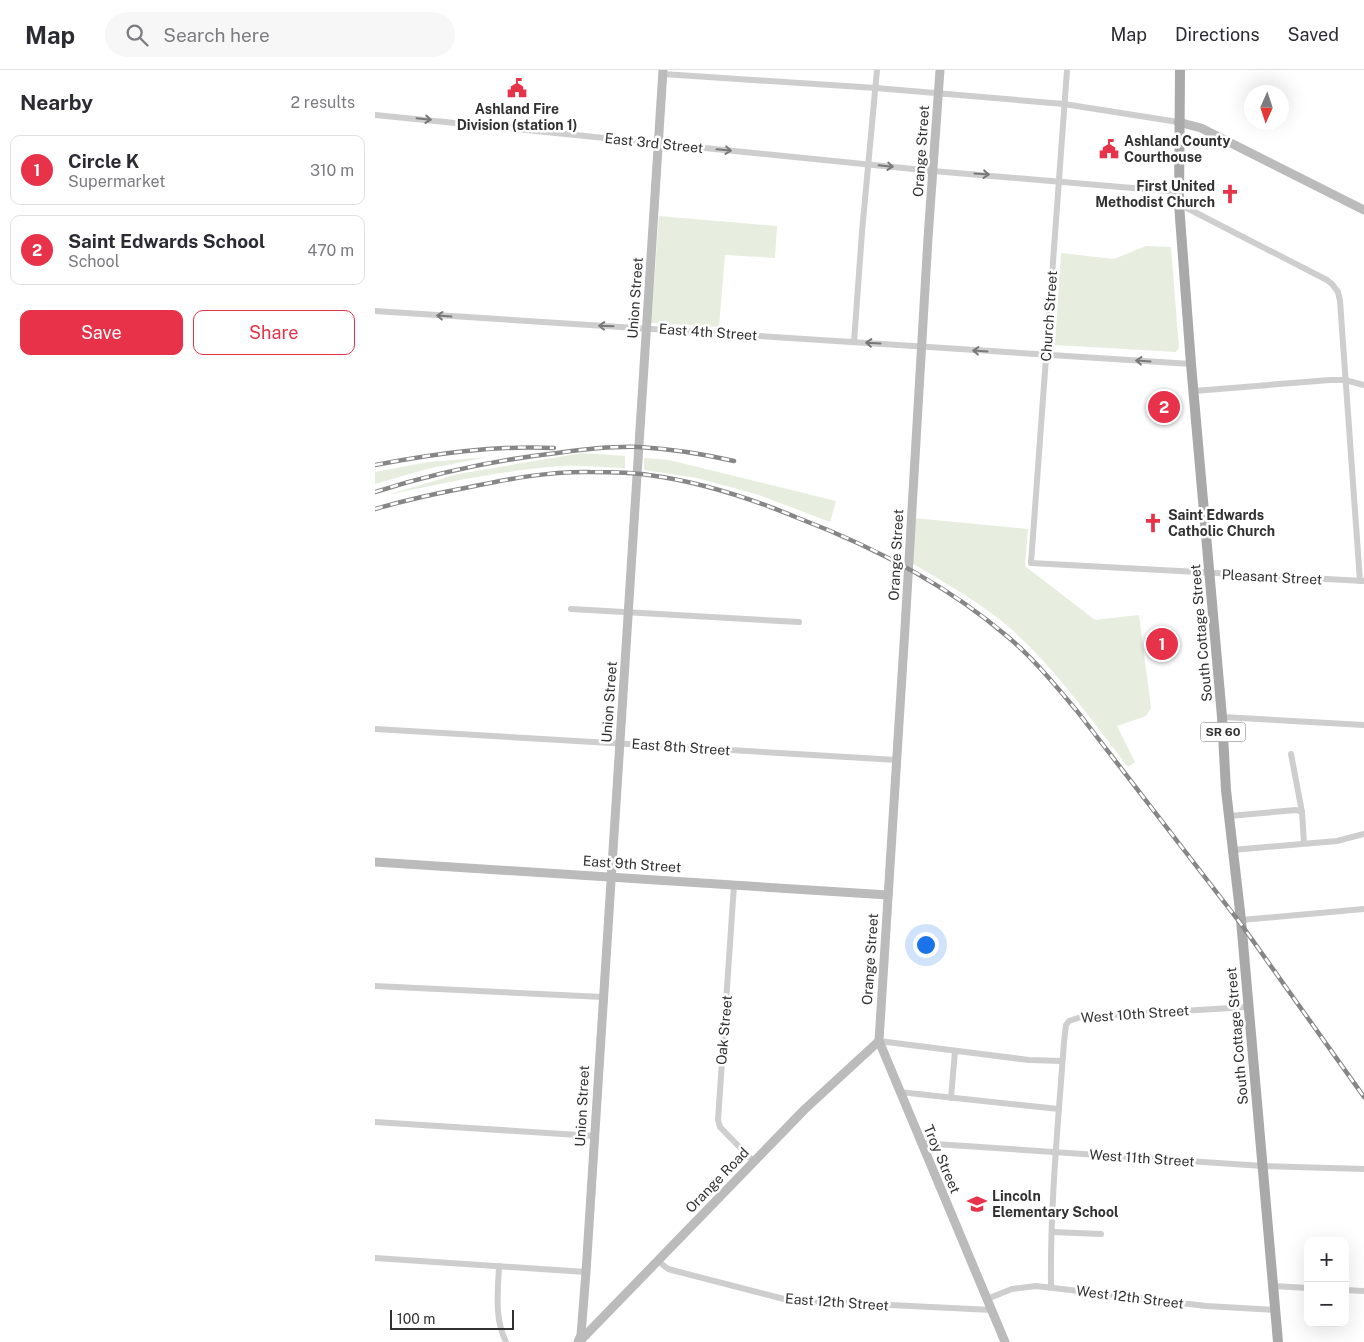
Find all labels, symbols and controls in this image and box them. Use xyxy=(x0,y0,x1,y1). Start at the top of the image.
search box xyxy=(105,12,455,57)
text: Map xyxy=(25,21,75,49)
icon: search xyxy=(123,21,151,49)
text: Search here xyxy=(163,24,270,46)
text: Map xyxy=(1110,24,1147,45)
text: Directions xyxy=(1175,24,1260,45)
text: Saved xyxy=(1288,24,1339,45)
public building icon: Ashland Fire Division (station 1) xyxy=(506,77,528,99)
north arrow xyxy=(1244,85,1289,130)
text: Nearby xyxy=(20,90,93,115)
text: 2 results xyxy=(290,93,355,112)
place label: Ashland Fire Division (station 1) xyxy=(457,101,577,133)
street label: Orange Street xyxy=(910,105,932,197)
one-way arrow xyxy=(415,114,431,124)
street label: East 3rd Street xyxy=(604,130,704,156)
place label: Ashland County Courthouse xyxy=(1124,133,1230,165)
public building icon: Ashland County Courthouse xyxy=(1098,138,1120,160)
one-way arrow xyxy=(716,145,732,155)
text: Circle K xyxy=(68,150,139,172)
text: 1 xyxy=(34,161,40,180)
text: 310 m xyxy=(310,161,354,180)
one-way arrow xyxy=(878,161,894,171)
one-way arrow xyxy=(974,170,990,179)
text: Supermarket xyxy=(68,172,165,191)
place label: First United Methodist Church xyxy=(1095,178,1215,210)
church icon: First United Methodist Church xyxy=(1219,183,1241,205)
text: Saint Edwards School xyxy=(68,230,265,252)
text: 2 xyxy=(32,241,42,260)
text: 470 m xyxy=(307,241,354,260)
text: School xyxy=(68,252,119,271)
street label: Union Street xyxy=(624,257,646,339)
street label: Church Street xyxy=(1038,270,1060,362)
button: Save xyxy=(20,310,183,355)
button: Share xyxy=(193,310,355,355)
one-way arrow xyxy=(436,311,452,321)
street label: East 4th Street xyxy=(658,321,758,343)
one-way arrow xyxy=(598,322,614,331)
one-way arrow xyxy=(865,339,881,348)
one-way arrow xyxy=(973,346,989,355)
one-way arrow xyxy=(1135,357,1151,366)
pin: 2 xyxy=(1148,388,1180,426)
place label: Saint Edwards Catholic Church xyxy=(1168,507,1275,539)
street label: Orange Street xyxy=(886,509,906,601)
church icon: Saint Edwards Catholic Church xyxy=(1142,512,1164,534)
street label: South Cottage Street xyxy=(1187,564,1215,702)
street label: Pleasant Street xyxy=(1221,566,1323,588)
pin: 1 xyxy=(1146,625,1178,663)
street label: Union Street xyxy=(598,661,620,743)
road number: SR 60 xyxy=(1201,722,1245,742)
street label: East 8th Street xyxy=(631,736,731,758)
street label: East 9th Street xyxy=(582,853,682,875)
street label: Orange Street xyxy=(859,913,881,1005)
your location xyxy=(913,932,939,958)
street label: South Cottage Street xyxy=(1223,967,1251,1105)
street label: Oak Street xyxy=(713,994,735,1066)
street label: West 10th Street xyxy=(1080,1002,1190,1026)
street label: Union Street xyxy=(572,1065,592,1147)
street label: Troy Street xyxy=(920,1122,964,1196)
street label: Orange Road xyxy=(682,1144,752,1216)
street label: West 11th Street xyxy=(1089,1146,1195,1170)
place label: Lincoln Elementary School xyxy=(992,1188,1119,1220)
school or university icon: Lincoln Elementary School xyxy=(966,1193,988,1215)
map controls xyxy=(1304,1237,1349,1327)
button: + xyxy=(1304,1237,1349,1282)
street label: West 12th Street xyxy=(1075,1282,1185,1312)
button: − xyxy=(1304,1282,1349,1327)
street label: East 12th Street xyxy=(785,1290,889,1314)
scale bar xyxy=(390,1307,514,1330)
text: 100 m xyxy=(397,1311,435,1327)

